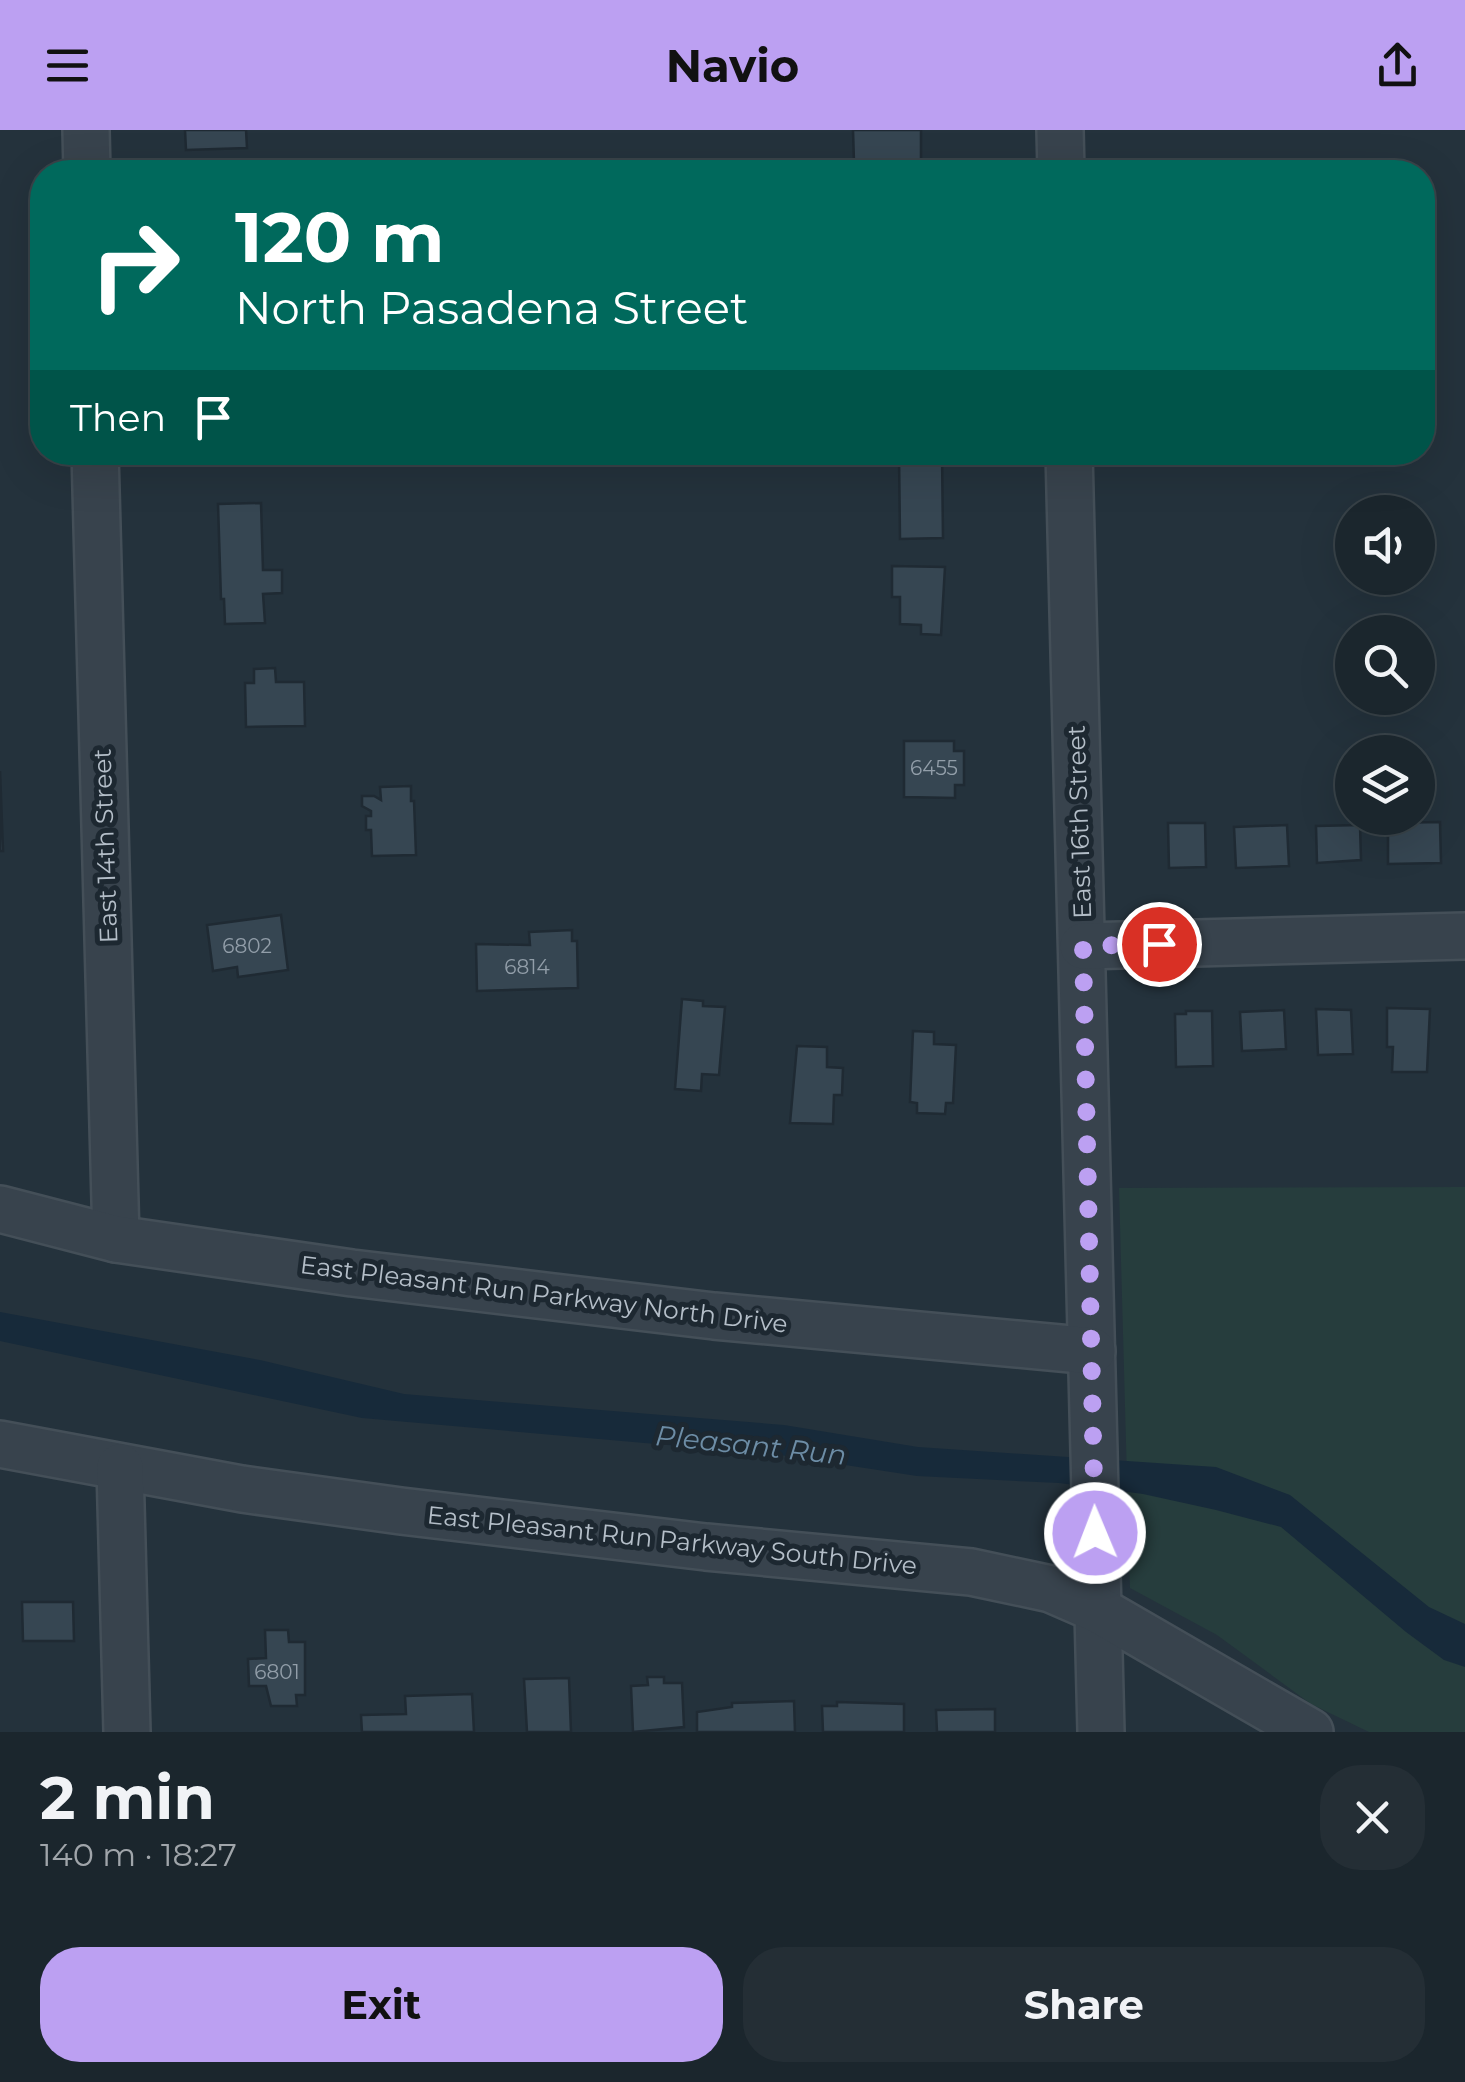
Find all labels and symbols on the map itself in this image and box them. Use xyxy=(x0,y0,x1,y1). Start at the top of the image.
street label: East 16th Street xyxy=(1061,725,1097,919)
street label: East 14th Street xyxy=(87,748,123,944)
house number: 6455 xyxy=(910,756,958,780)
pin xyxy=(1117,902,1202,987)
house number: 6802 xyxy=(222,934,272,958)
house number: 6814 xyxy=(504,955,550,979)
street label: East Pleasant Run Parkway North Drive xyxy=(299,1249,789,1339)
water label: Pleasant Run xyxy=(654,1418,848,1472)
position arrow xyxy=(1043,1481,1147,1585)
street label: East Pleasant Run Parkway South Drive xyxy=(426,1499,918,1581)
house number: 6801 xyxy=(254,1660,300,1684)

